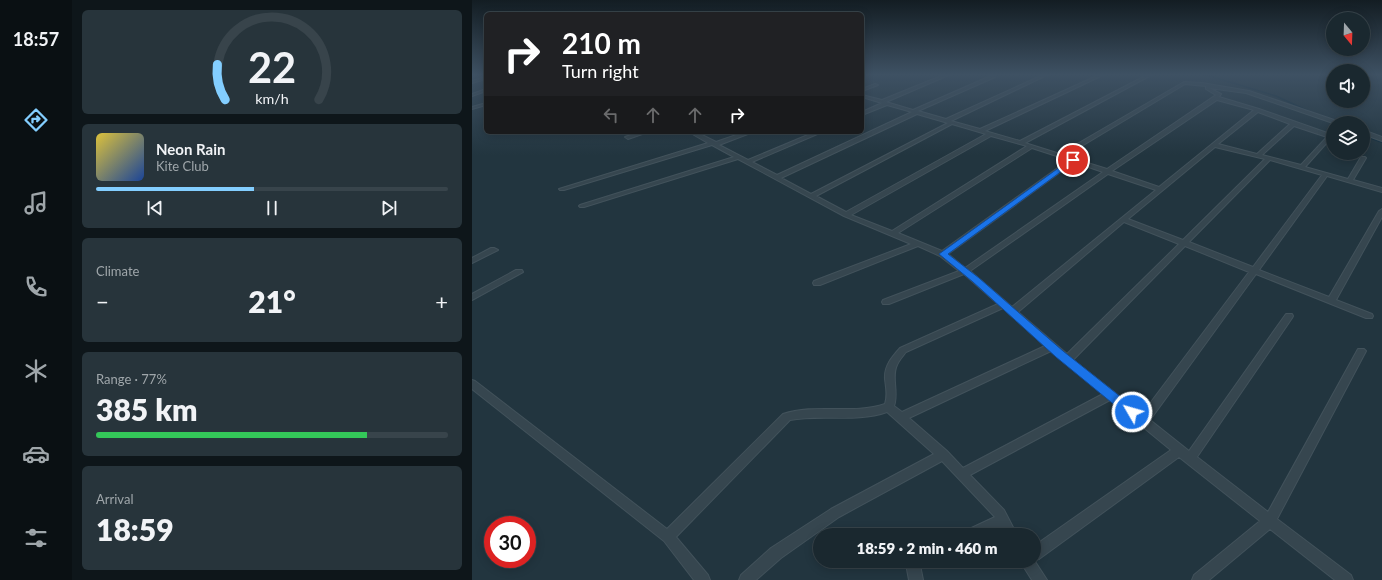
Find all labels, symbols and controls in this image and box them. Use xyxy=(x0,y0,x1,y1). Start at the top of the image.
north arrow xyxy=(1326,12,1370,56)
map controls xyxy=(1326,12,1370,160)
text: 210 m xyxy=(562,26,641,60)
text: 18:57 xyxy=(13,28,59,50)
icon: right xyxy=(496,28,548,80)
text: 22 xyxy=(248,42,296,92)
text: Turn right xyxy=(562,60,639,82)
button: sound xyxy=(1326,64,1370,108)
text: km/h xyxy=(255,90,289,107)
icon: left xyxy=(600,104,622,126)
icon: ahead xyxy=(642,104,664,126)
icon: ahead xyxy=(684,104,706,126)
icon: right xyxy=(726,104,748,126)
icon: directions xyxy=(22,106,50,134)
button: layers xyxy=(1326,116,1370,160)
text: Neon Rain xyxy=(156,140,225,158)
pin xyxy=(1056,143,1090,177)
icon: arrive xyxy=(1062,149,1084,171)
text: Kite Club xyxy=(156,158,209,174)
icon: music xyxy=(22,189,50,217)
icon: previous xyxy=(144,197,166,219)
icon: pause xyxy=(261,197,283,219)
icon: next xyxy=(378,197,400,219)
text: Climate xyxy=(96,263,139,279)
icon: phone xyxy=(22,273,50,301)
text: 21° xyxy=(248,283,296,319)
text: − xyxy=(96,288,109,315)
text: + xyxy=(435,288,448,315)
icon: climate xyxy=(22,357,50,385)
text: Range · 77% xyxy=(96,371,167,387)
text: 385 km xyxy=(96,391,197,427)
position arrow xyxy=(1111,391,1153,433)
icon: car xyxy=(22,440,50,468)
text: Arrival xyxy=(96,491,133,507)
text: 18:59 xyxy=(96,511,174,547)
speed limit sign: 30 xyxy=(484,516,536,568)
icon: filters xyxy=(22,524,50,552)
text: 18:59 · 2 min · 460 m xyxy=(856,539,998,557)

